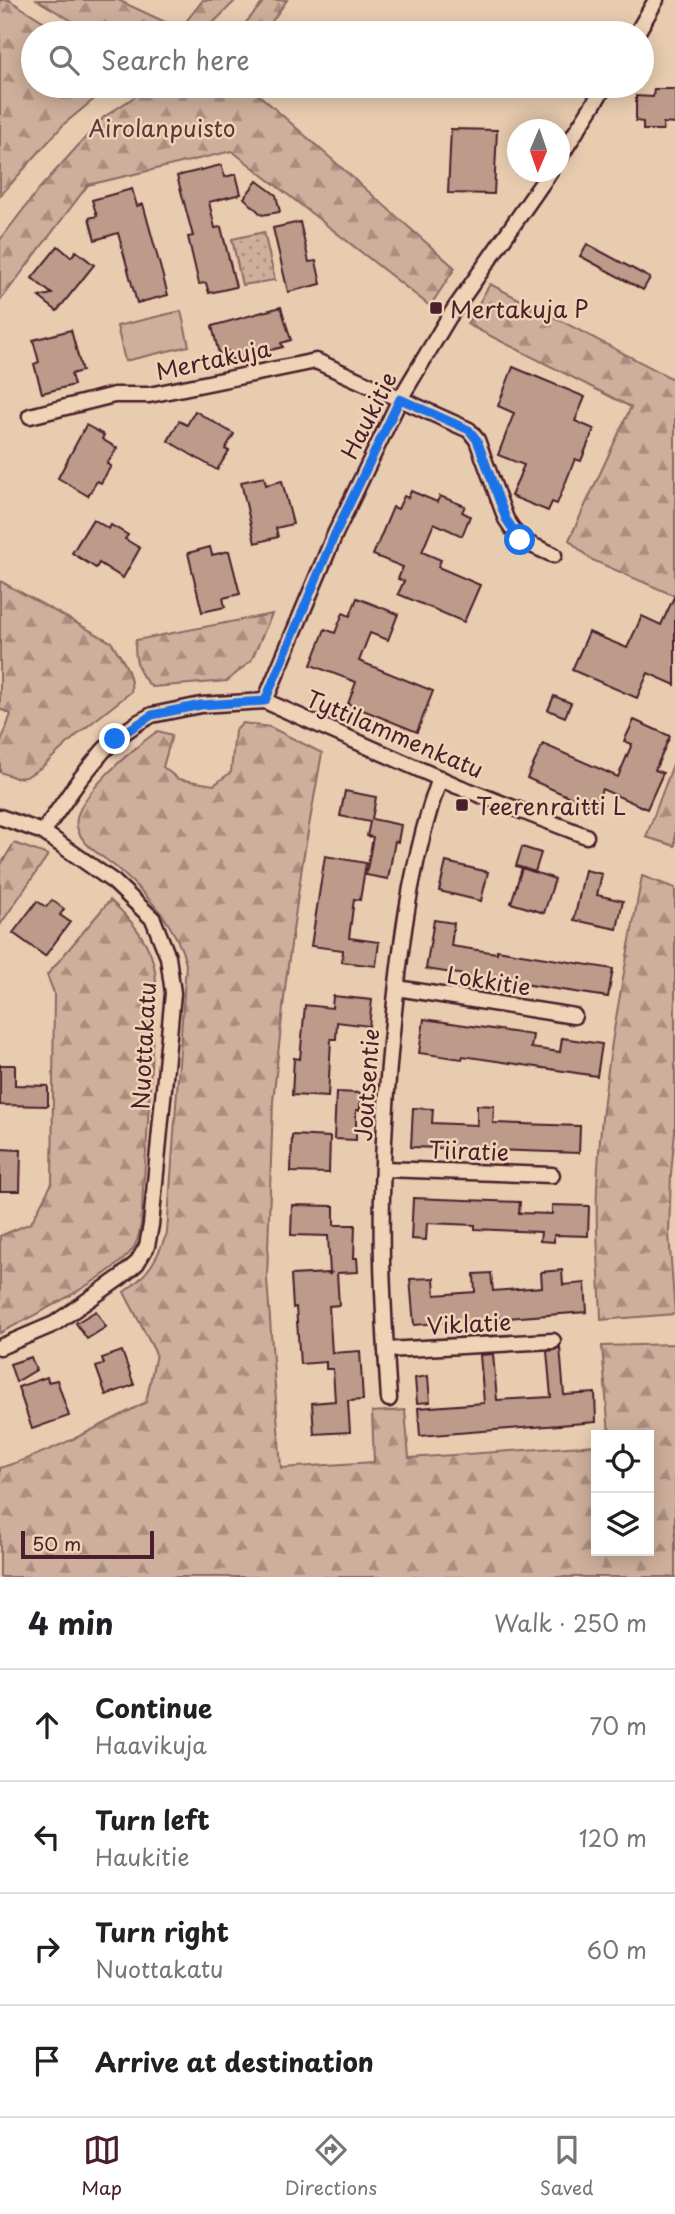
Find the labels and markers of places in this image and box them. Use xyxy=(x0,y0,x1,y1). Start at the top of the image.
place label: Mertakuja P xyxy=(450,291,589,326)
marker: Mertakuja P xyxy=(428,300,444,316)
place label: Teerenraitti L xyxy=(476,788,626,823)
marker: Teerenraitti L xyxy=(454,797,470,813)

